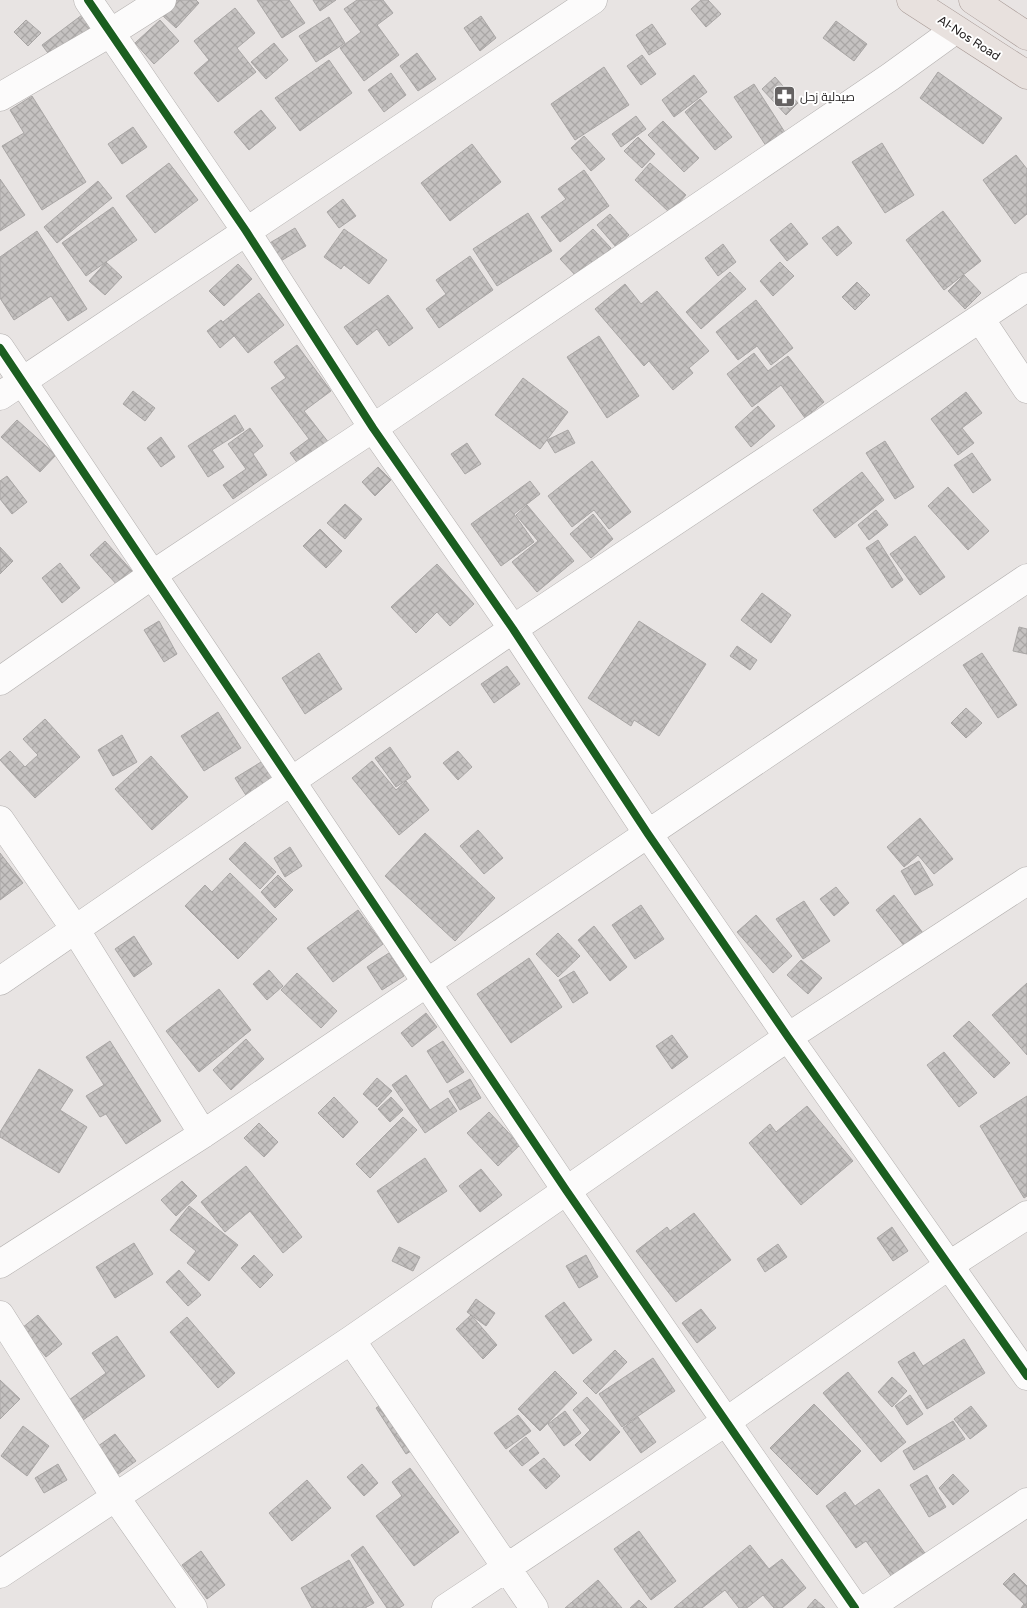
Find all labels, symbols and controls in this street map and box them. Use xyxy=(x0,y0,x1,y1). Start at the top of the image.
street label: Al-Nos Road xyxy=(935,13,1003,63)
pharmacy icon: صيدلية زحل xyxy=(772,85,796,109)
place label: صيدلية زحل xyxy=(800,90,855,104)

